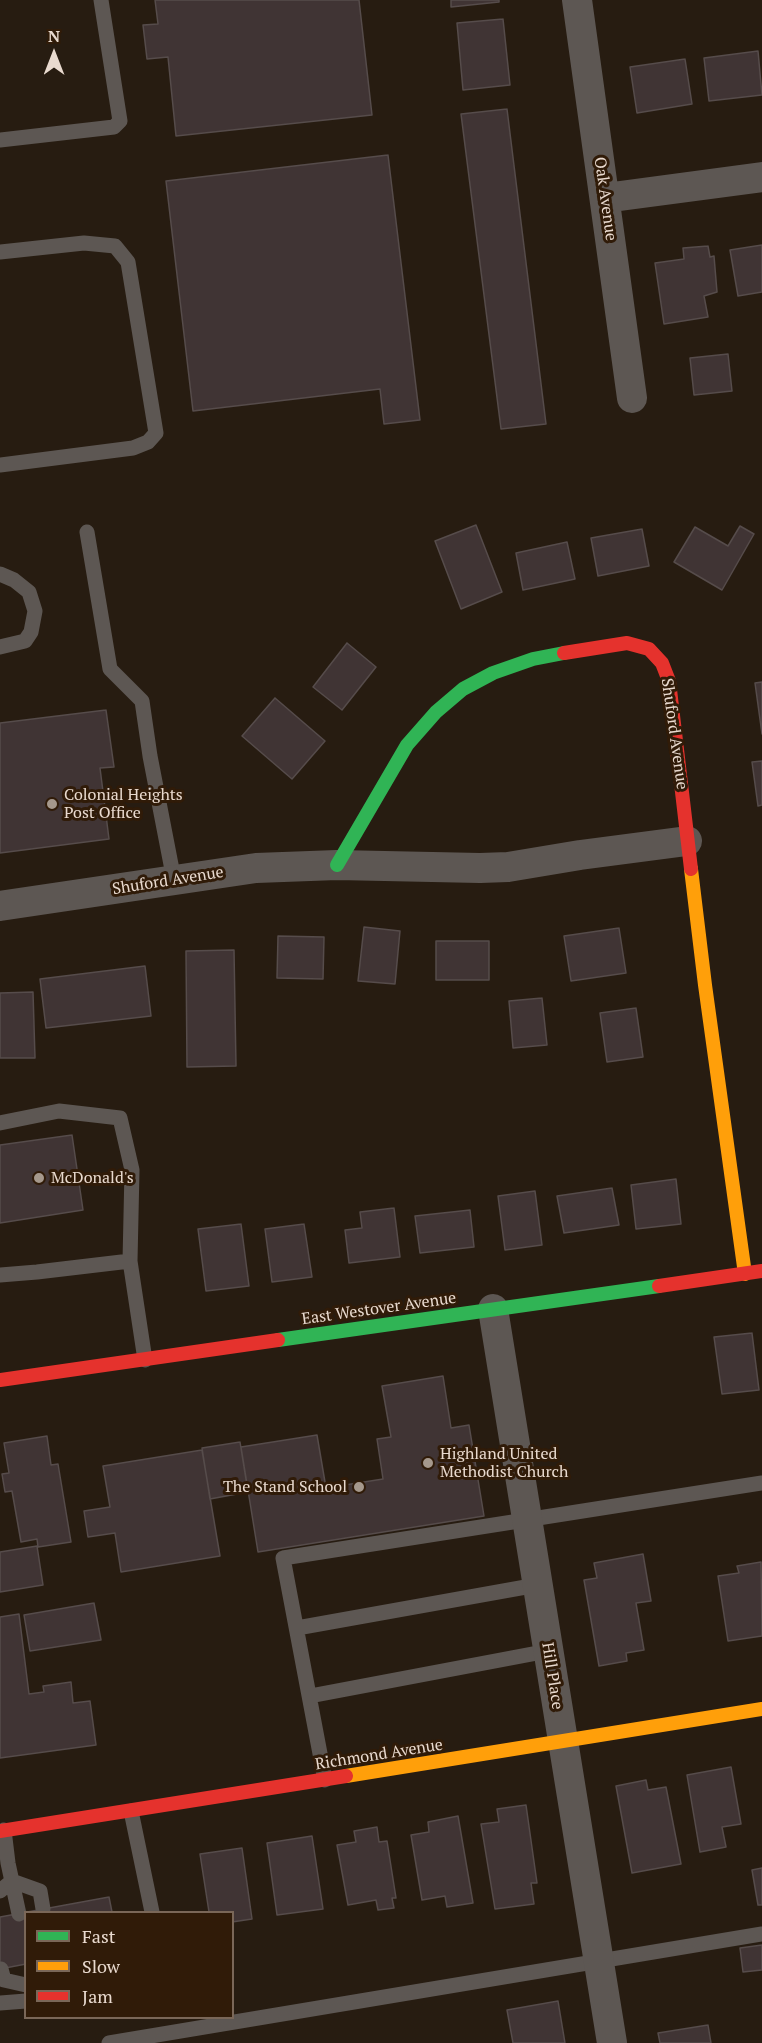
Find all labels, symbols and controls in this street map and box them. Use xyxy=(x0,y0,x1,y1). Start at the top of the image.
north arrow xyxy=(24,24,84,84)
text: N xyxy=(48,25,60,47)
street label: Oak Avenue xyxy=(590,156,620,242)
street label: Shuford Avenue xyxy=(657,677,691,791)
place label: Colonial Heights Post Office xyxy=(64,785,183,823)
marker: Colonial Heights Post Office xyxy=(45,797,59,811)
street label: Shuford Avenue xyxy=(111,863,225,899)
place label: McDonald's xyxy=(51,1168,134,1188)
marker: McDonald's xyxy=(32,1171,46,1185)
street label: East Westover Avenue xyxy=(301,1289,457,1329)
place label: Highland United Methodist Church xyxy=(440,1444,568,1482)
marker: Highland United Methodist Church xyxy=(421,1456,435,1470)
place label: The Stand School xyxy=(223,1477,347,1497)
marker: The Stand School xyxy=(352,1480,366,1494)
street label: Hill Place xyxy=(537,1641,567,1711)
street label: Richmond Avenue xyxy=(314,1735,444,1775)
legend xyxy=(24,1911,234,2019)
text: Fast xyxy=(82,1924,115,1948)
text: Slow xyxy=(82,1954,120,1978)
text: Jam xyxy=(82,1984,113,2008)

